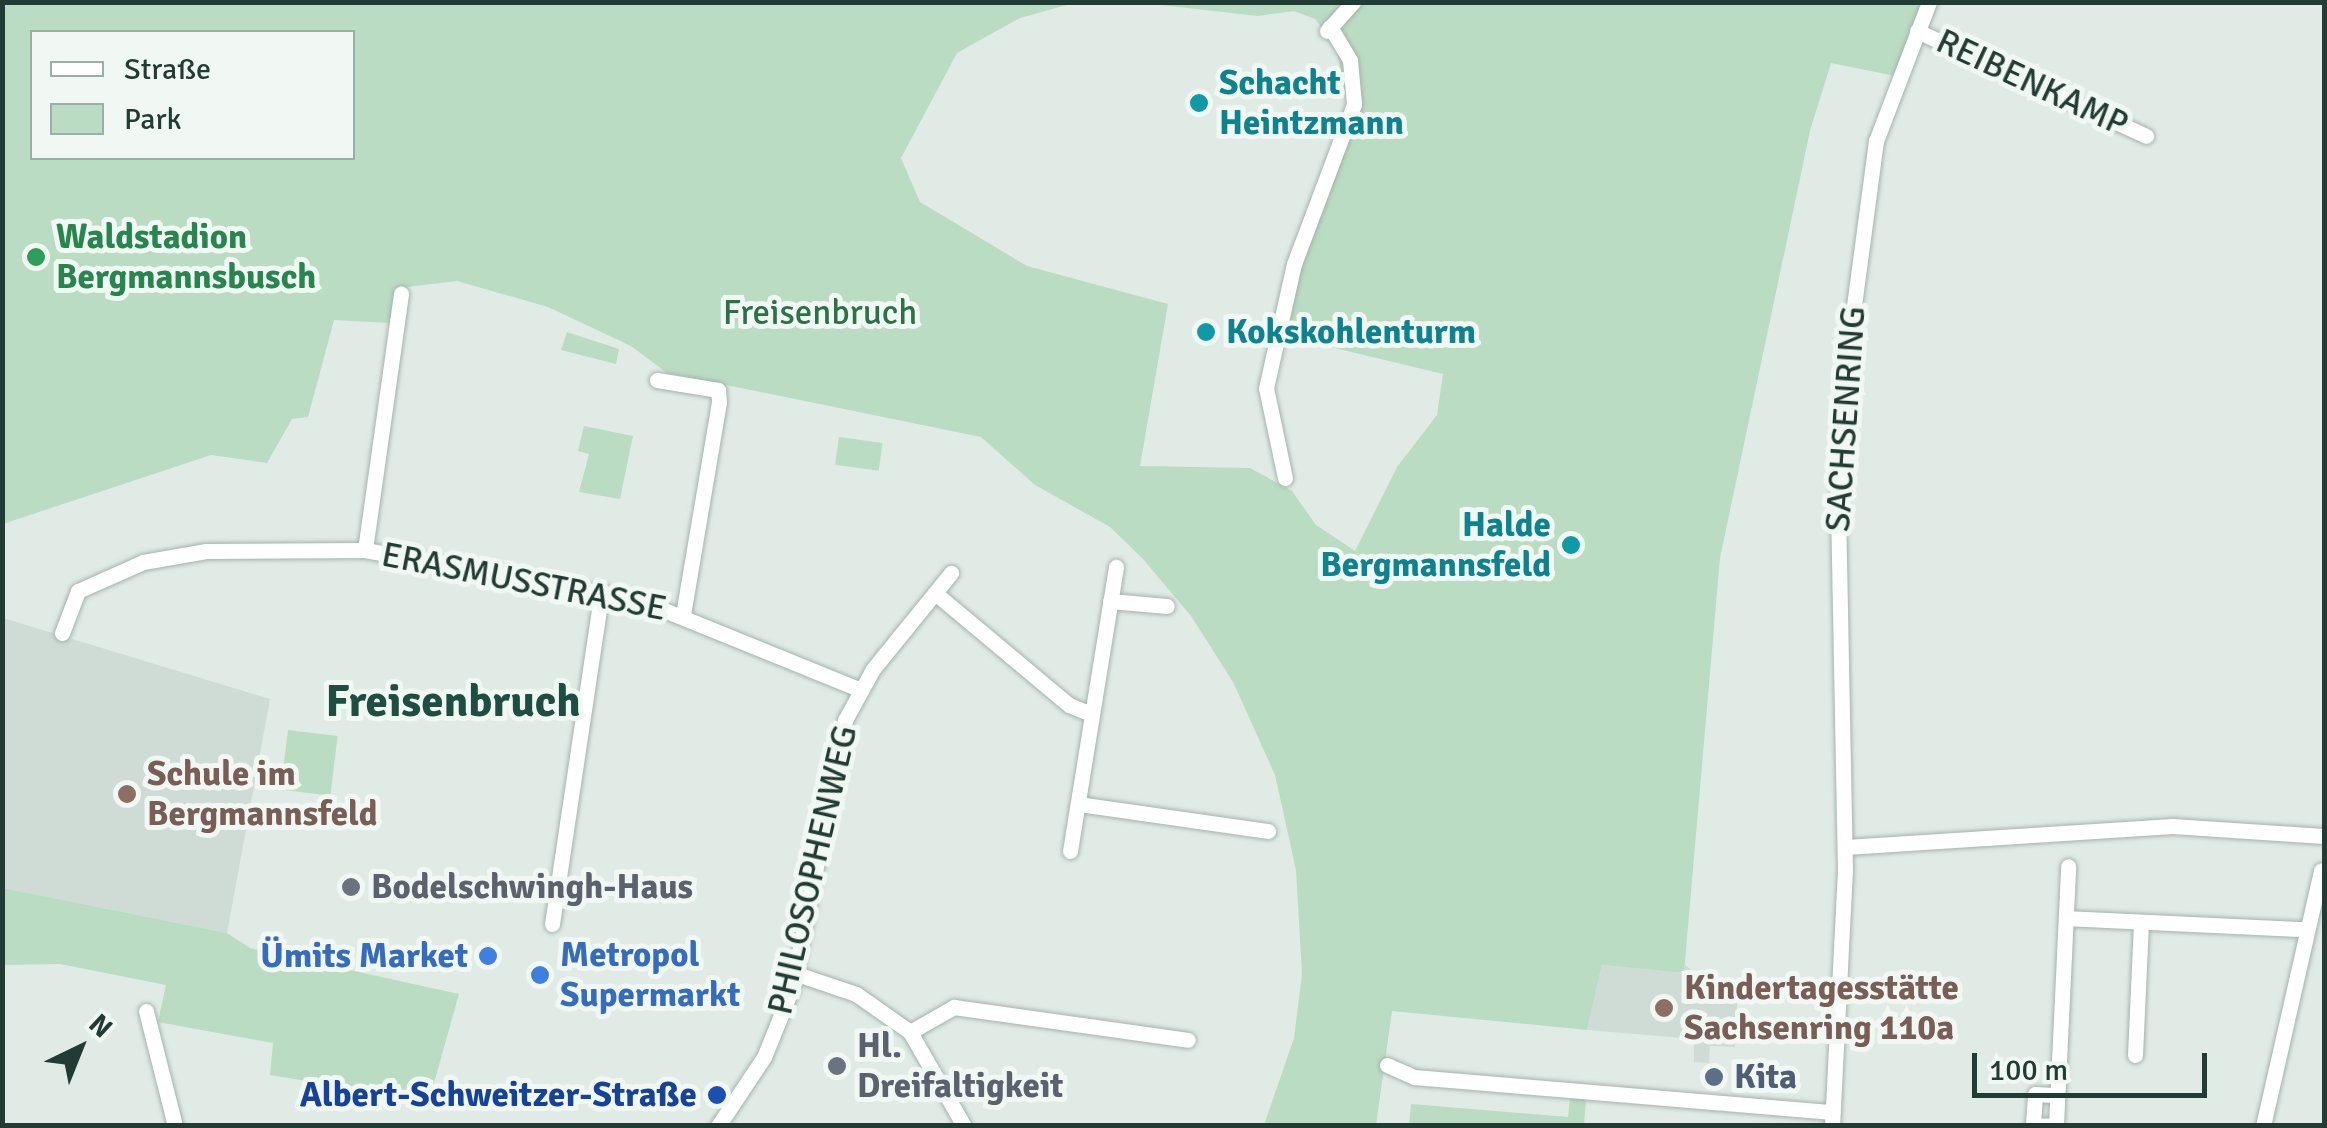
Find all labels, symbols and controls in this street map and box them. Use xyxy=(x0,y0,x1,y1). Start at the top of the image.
street label: REIBENKAMP xyxy=(1930,20,2134,146)
legend xyxy=(30,30,355,160)
text: Straße xyxy=(124,51,211,88)
place label: Schacht Heintzmann xyxy=(1219,62,1404,144)
marker: Schacht Heintzmann xyxy=(1188,92,1210,114)
text: Park xyxy=(124,101,182,138)
place label: Waldstadion Bergmannsbusch xyxy=(56,216,316,298)
marker: Waldstadion Bergmannsbusch xyxy=(25,246,47,268)
park label: Freisenbruch xyxy=(723,292,917,334)
street label: SACHSENRING xyxy=(1817,305,1875,533)
place label: Kokskohlenturm xyxy=(1226,311,1476,353)
marker: Kokskohlenturm xyxy=(1195,321,1217,343)
place label: Halde Bergmannsfeld xyxy=(1320,504,1551,586)
street label: ERASMUSSTRASSE xyxy=(378,534,670,630)
marker: Halde Bergmannsfeld xyxy=(1560,534,1582,556)
district label: Freisenbruch xyxy=(325,675,581,729)
street label: PHILOSOPHENWEG xyxy=(759,721,867,1019)
place label: Schule im Bergmannsfeld xyxy=(147,753,378,835)
marker: Schule im Bergmannsfeld xyxy=(116,783,138,805)
place label: Bodelschwingh-Haus xyxy=(371,866,693,908)
marker: Bodelschwingh-Haus xyxy=(340,876,362,898)
place label: Metropol Supermarkt xyxy=(560,934,740,1016)
place label: Ümits Market xyxy=(260,935,468,977)
marker: Ümits Market xyxy=(477,945,499,967)
marker: Metropol Supermarkt xyxy=(529,964,551,986)
place label: Kindertagesstätte Sachsenring 110a xyxy=(1684,967,1959,1049)
marker: Kindertagesstätte Sachsenring 110a xyxy=(1653,997,1675,1019)
north arrow xyxy=(30,998,130,1098)
text: N xyxy=(82,1007,119,1045)
place label: Hl. Dreifaltigkeit xyxy=(857,1025,1063,1107)
scale bar xyxy=(1977,1033,2212,1095)
text: 100 m xyxy=(1989,1052,2068,1089)
marker: Hl. Dreifaltigkeit xyxy=(826,1055,848,1077)
place label: Kita xyxy=(1734,1056,1797,1098)
marker: Kita xyxy=(1703,1066,1725,1088)
place label: Albert-Schweitzer-Straße xyxy=(300,1074,697,1116)
marker: Albert-Schweitzer-Straße xyxy=(706,1084,728,1106)

